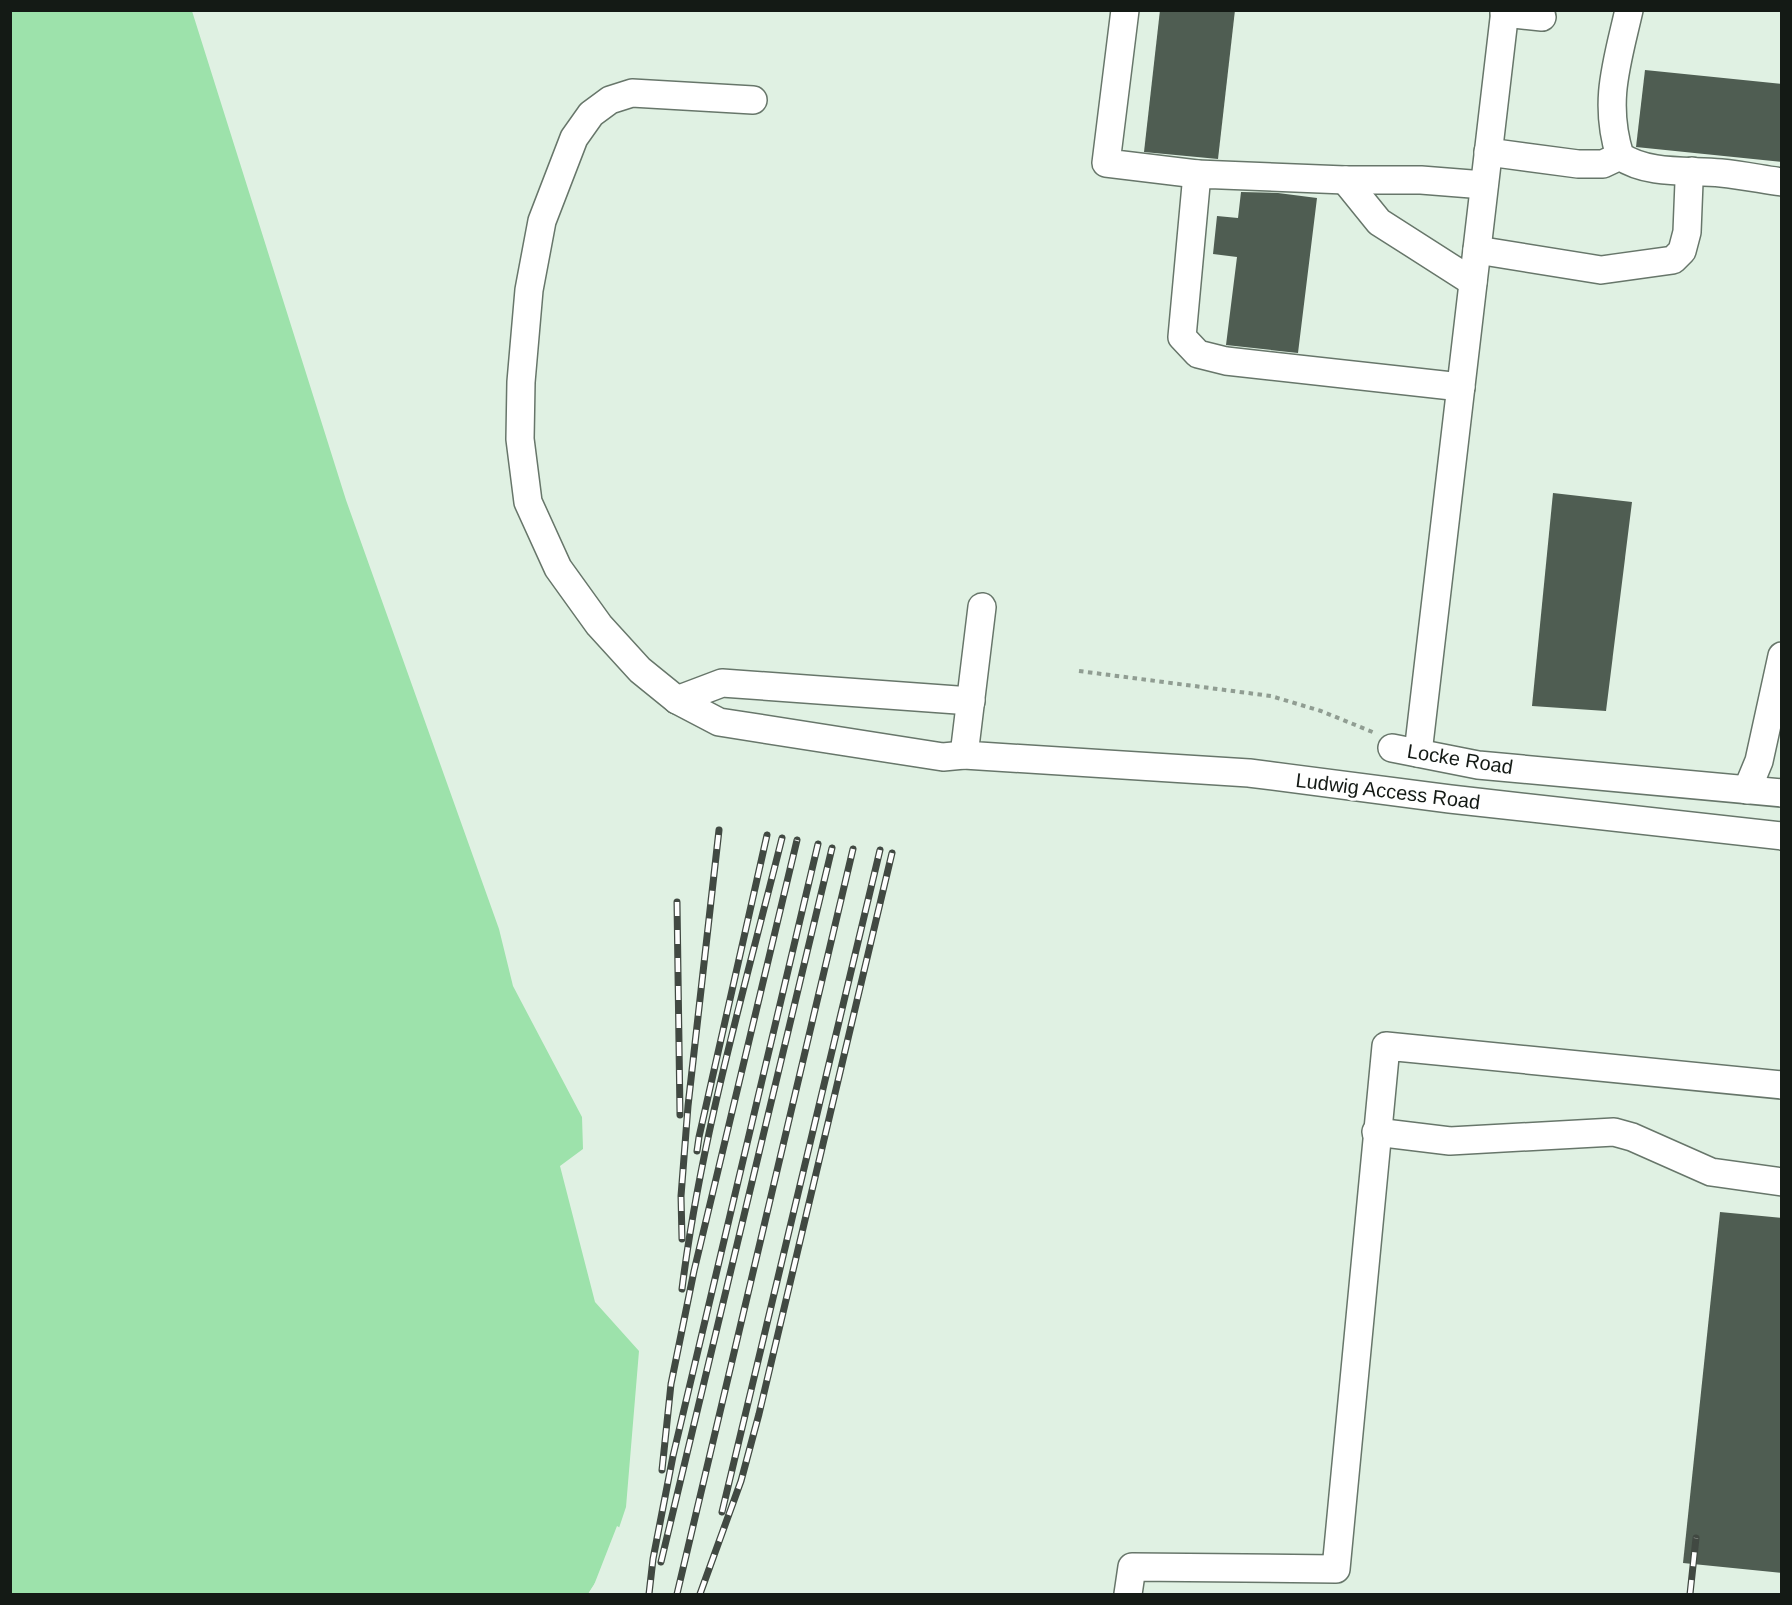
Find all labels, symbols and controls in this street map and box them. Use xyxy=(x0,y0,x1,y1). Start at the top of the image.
street label: Locke Road xyxy=(1406,740,1514,778)
street label: Ludwig Access Road xyxy=(1295,769,1481,813)

